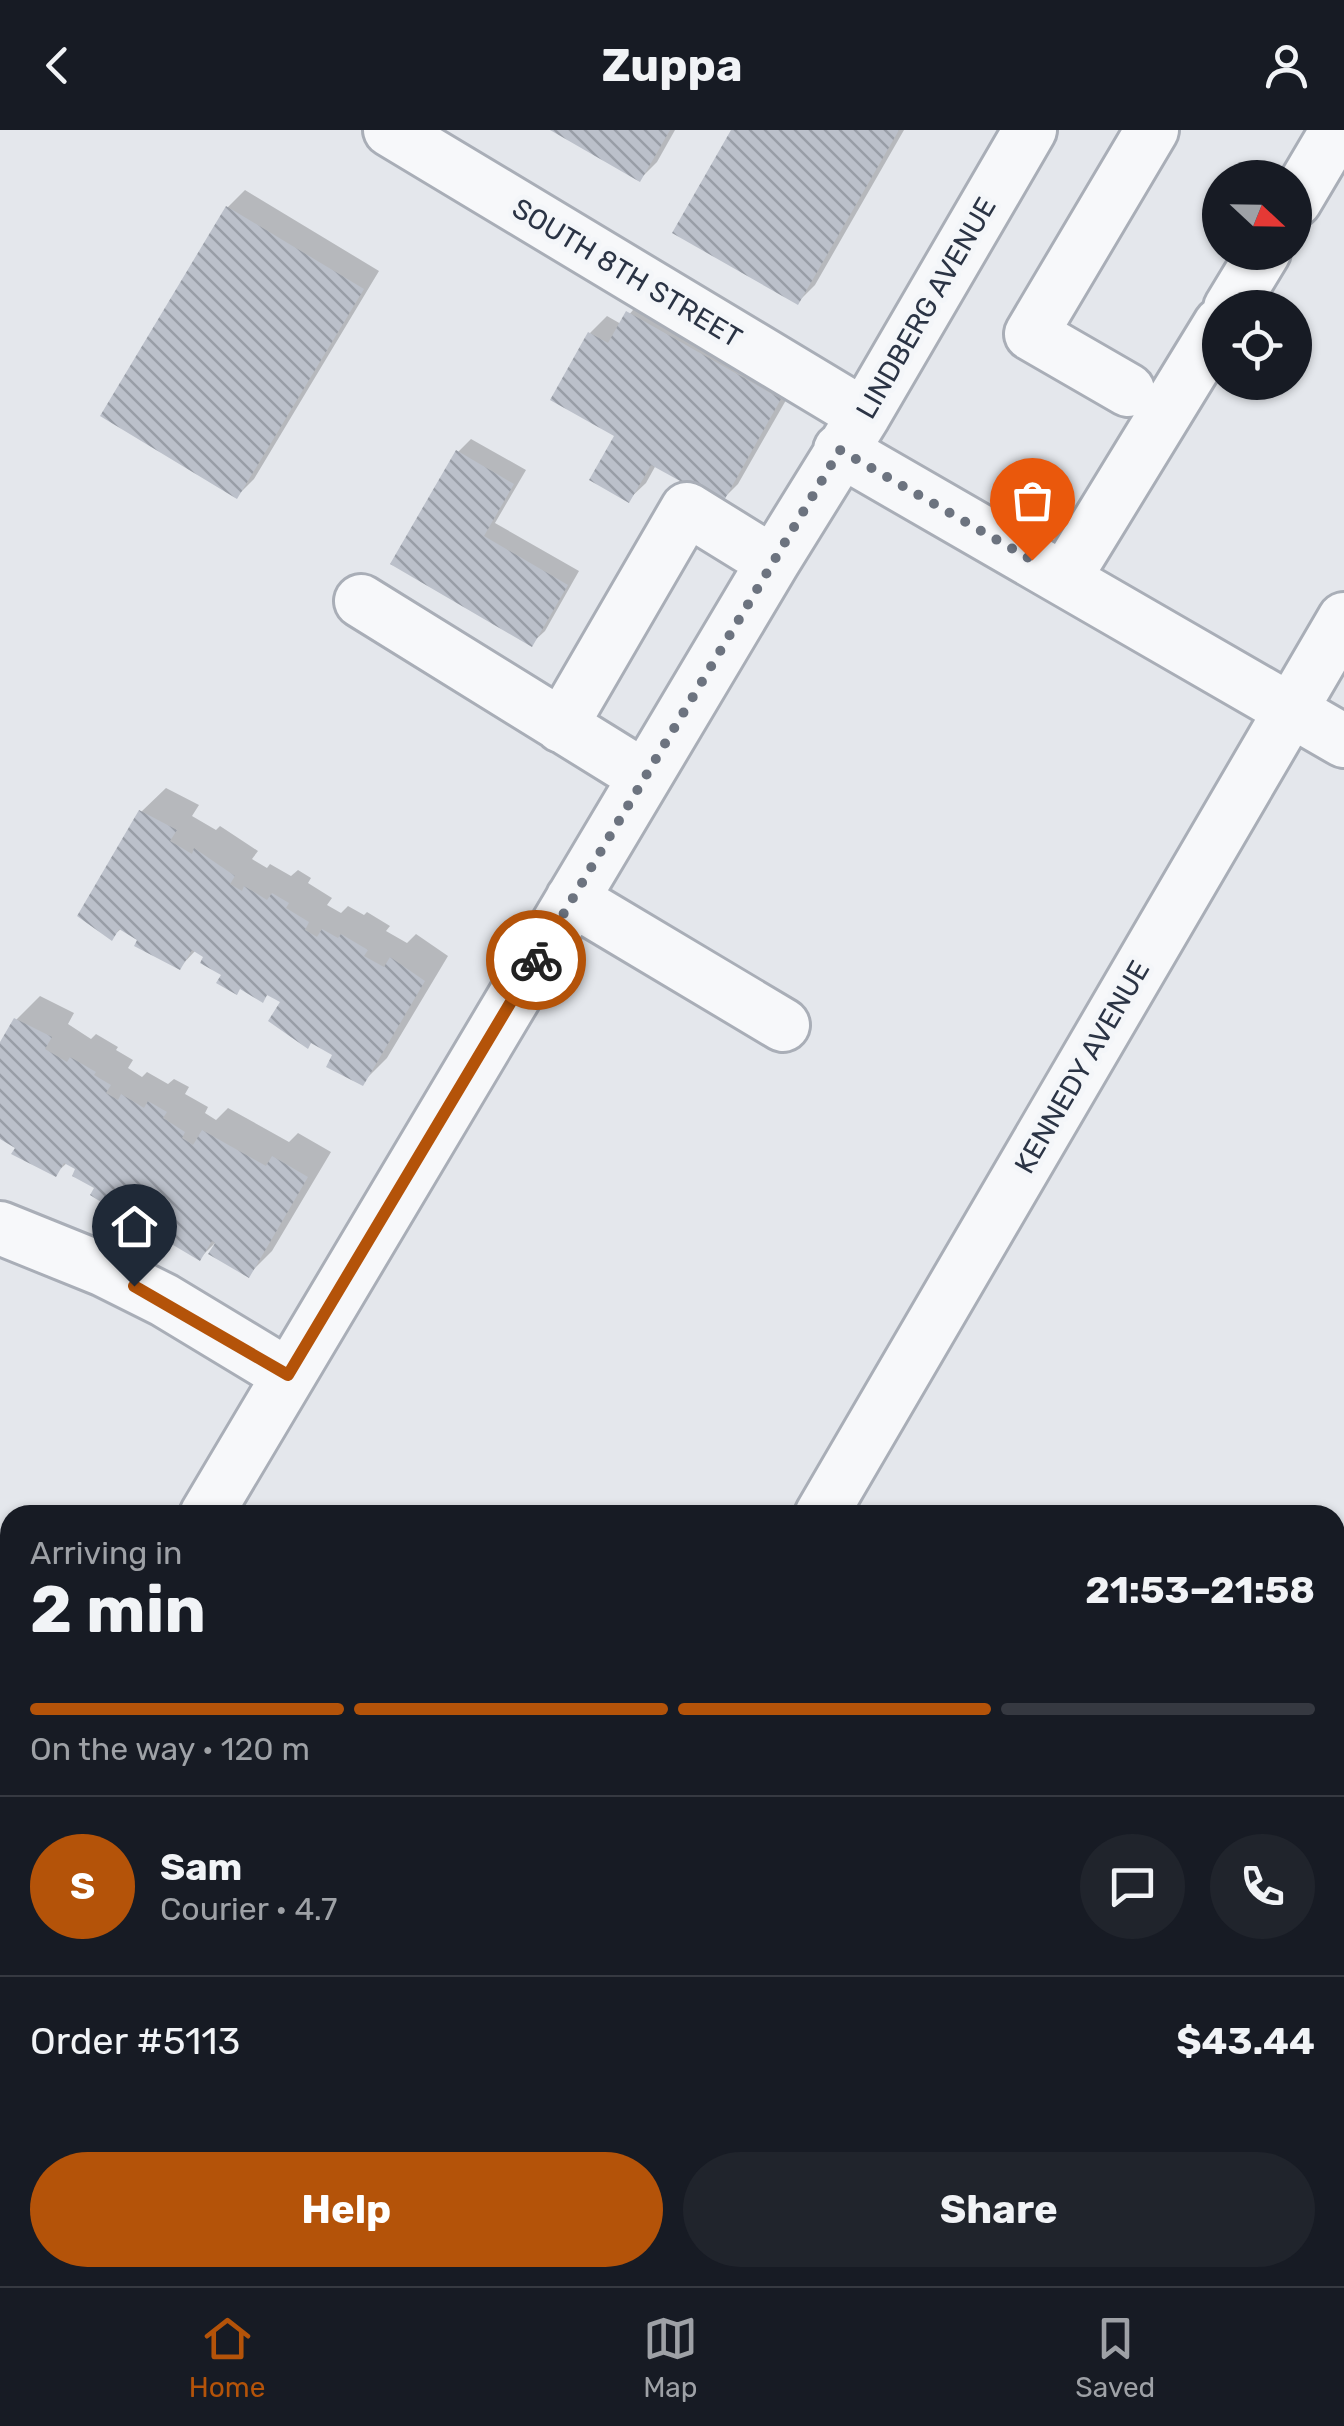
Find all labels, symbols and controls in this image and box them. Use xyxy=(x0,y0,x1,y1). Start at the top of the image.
icon: back xyxy=(30,38,85,93)
icon: person xyxy=(1259,38,1314,93)
text: Zuppa xyxy=(601,39,743,92)
north arrow xyxy=(1202,160,1312,270)
map controls xyxy=(1202,160,1312,400)
street label: SOUTH 8TH STREET xyxy=(506,191,748,355)
street label: LINDBERG AVENUE xyxy=(849,191,1003,425)
button: locate xyxy=(1202,290,1312,400)
pin xyxy=(990,458,1075,561)
icon: bag xyxy=(1005,473,1060,528)
courier xyxy=(486,910,586,1010)
icon: bike xyxy=(509,933,564,988)
street label: KENNEDY AVENUE xyxy=(1008,955,1156,1179)
pin xyxy=(92,1184,177,1287)
icon: home xyxy=(107,1199,162,1254)
text: Arriving in xyxy=(30,1534,182,1572)
text: 21:53–21:58 xyxy=(1085,1567,1315,1613)
text: 2 min xyxy=(30,1571,206,1648)
text: On the way · 120 m xyxy=(30,1730,310,1768)
button: chat xyxy=(1080,1834,1185,1939)
button: phone xyxy=(1210,1834,1315,1939)
text: Sam xyxy=(160,1844,242,1890)
text: S xyxy=(70,1863,95,1909)
text: Courier · 4.7 xyxy=(160,1890,337,1928)
text: Order #5113 xyxy=(30,2018,240,2064)
text: $43.44 xyxy=(1176,2018,1315,2064)
button: Help xyxy=(30,2152,663,2267)
button: Share xyxy=(683,2152,1315,2267)
tab: Home xyxy=(189,2311,265,2404)
tab: Map xyxy=(643,2311,698,2404)
tab: Saved xyxy=(1075,2311,1155,2404)

